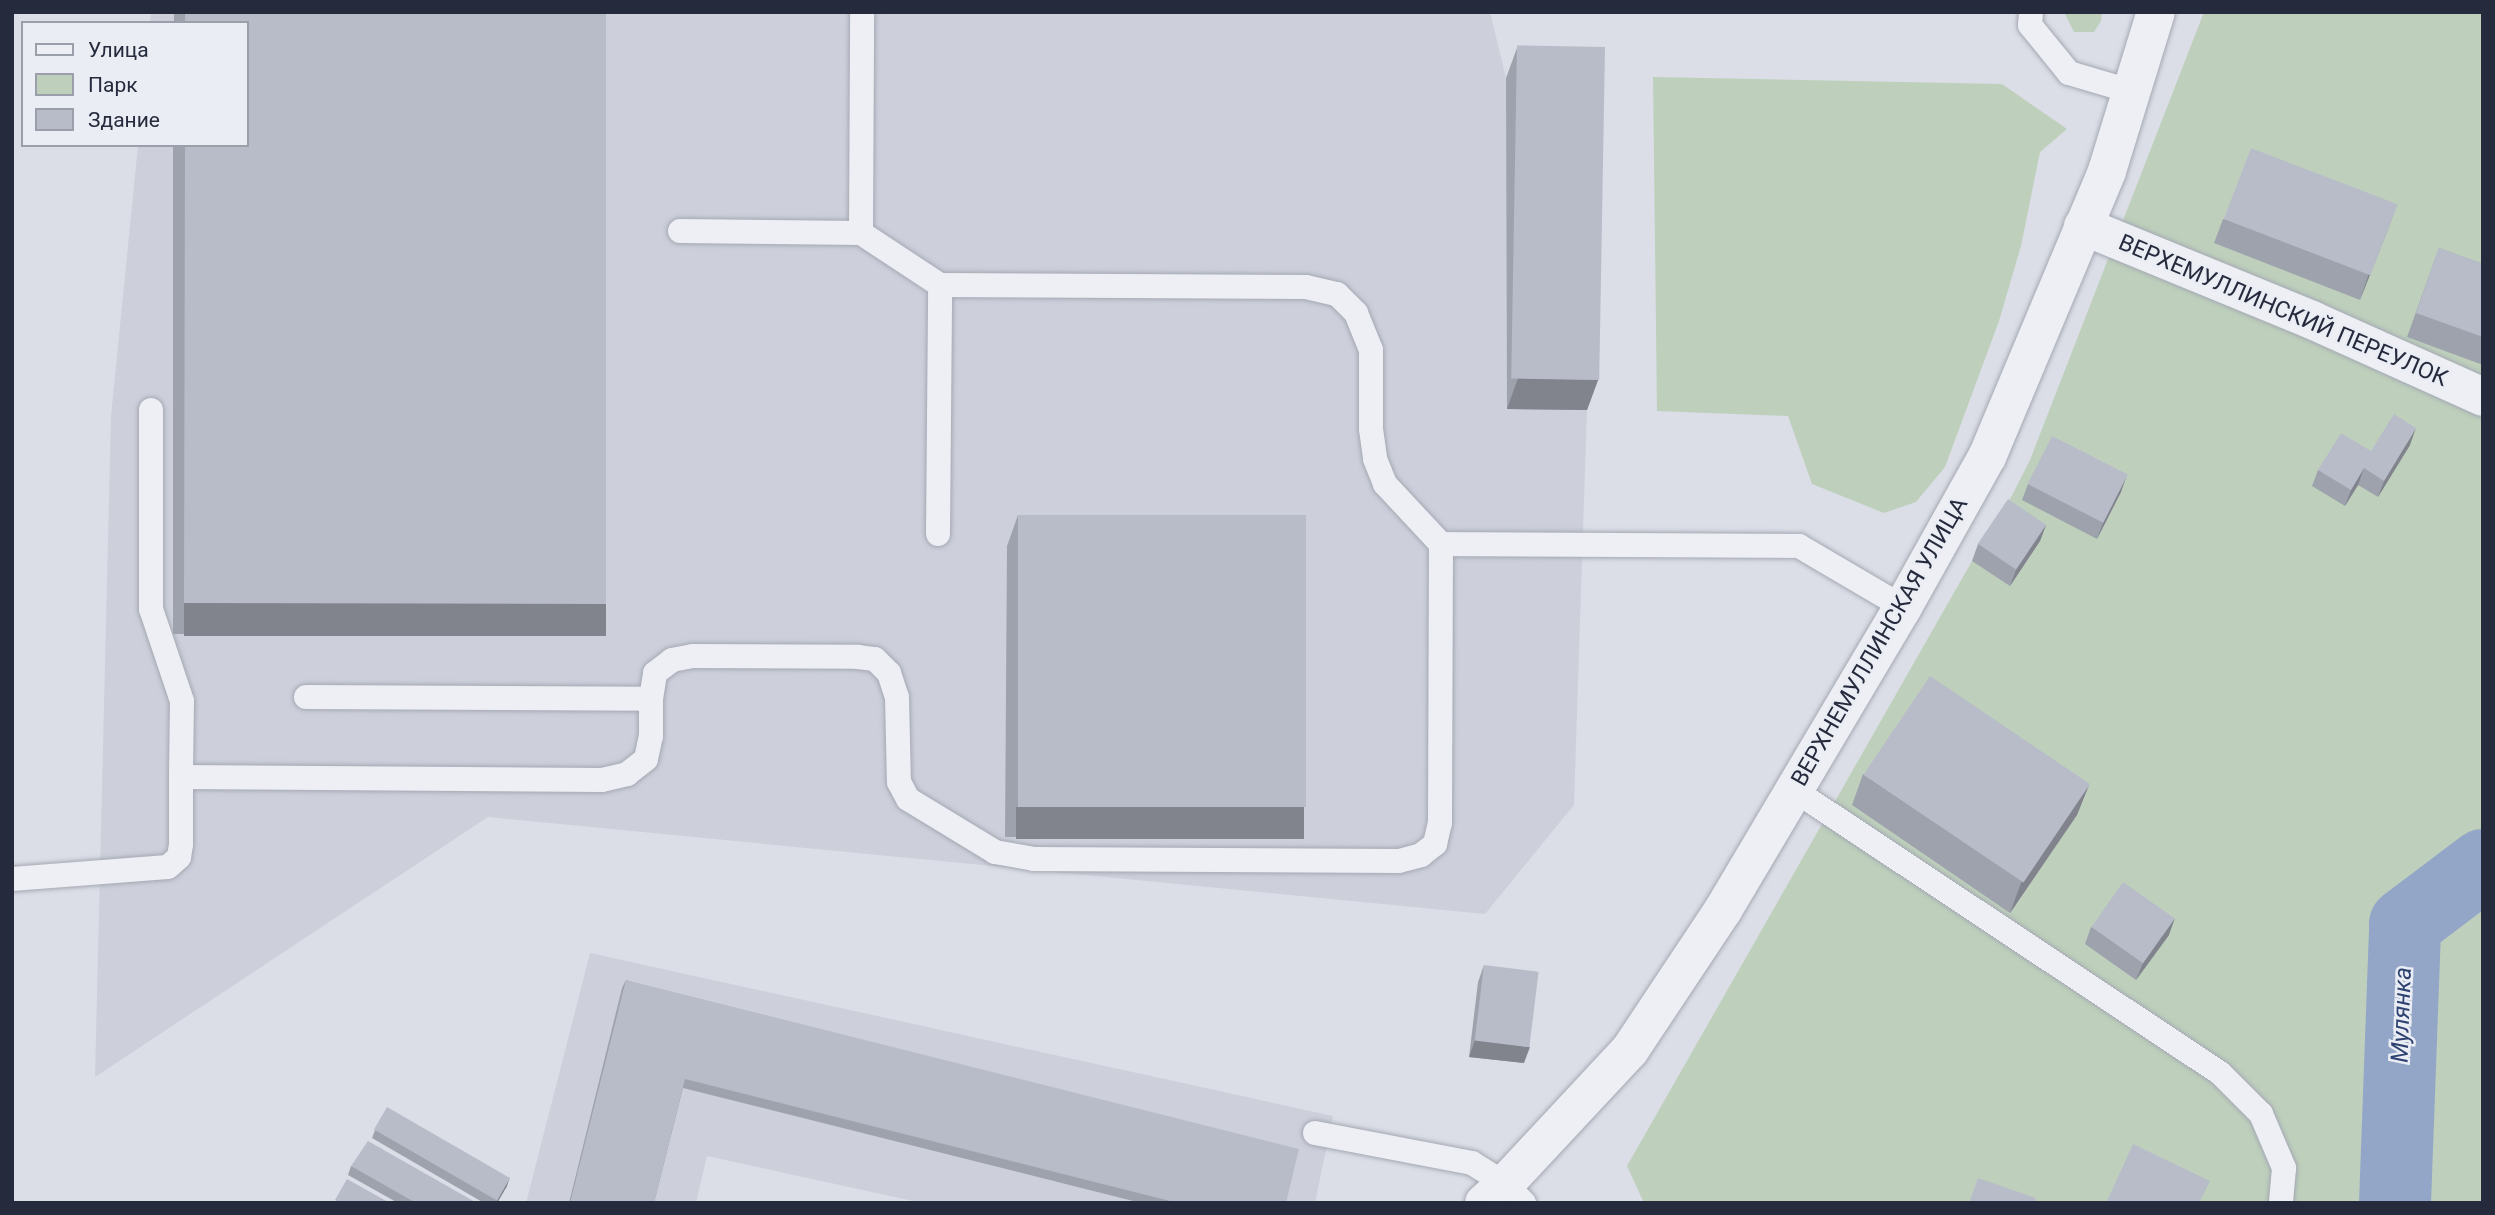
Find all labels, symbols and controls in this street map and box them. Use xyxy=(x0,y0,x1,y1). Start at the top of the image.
legend xyxy=(21,21,248,147)
text: Улица xyxy=(88,38,149,62)
text: Парк xyxy=(88,73,138,97)
text: Здание xyxy=(88,108,160,132)
street label: ВЕРХЕМУЛЛИНСКИЙ ПЕРЕУЛОК xyxy=(2114,229,2452,393)
street label: ВЕРХНЕМУЛЛИНСКАЯ УЛИЦА xyxy=(1786,493,1974,791)
water label: Мулянка xyxy=(2386,967,2418,1063)

